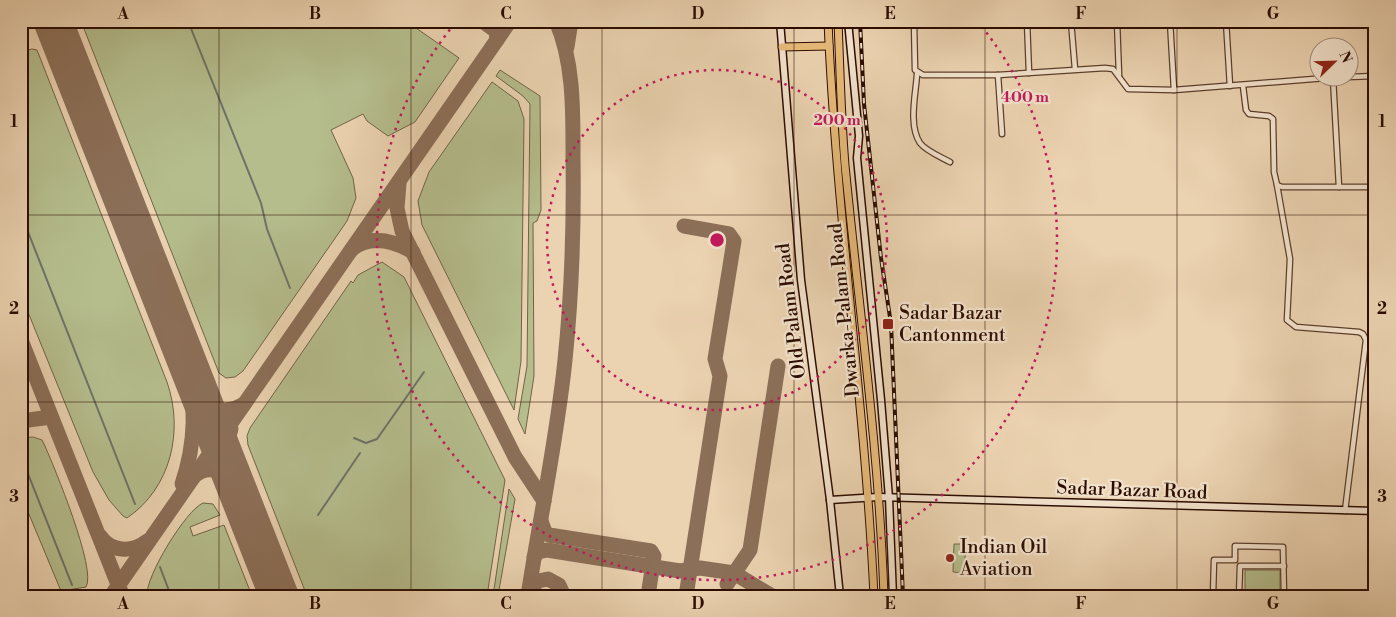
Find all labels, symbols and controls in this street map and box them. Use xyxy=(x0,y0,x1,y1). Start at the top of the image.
text: A xyxy=(116,4,129,24)
text: B xyxy=(309,4,321,24)
text: C xyxy=(500,4,512,24)
text: D xyxy=(692,4,705,24)
text: E xyxy=(884,4,896,24)
text: F xyxy=(1075,4,1087,24)
text: G xyxy=(1267,4,1280,24)
north arrow xyxy=(1308,38,1358,88)
text: N xyxy=(1335,49,1355,66)
text: 400 m xyxy=(1001,88,1049,107)
text: 200 m xyxy=(813,111,861,130)
text: 1 xyxy=(10,112,18,132)
text: 1 xyxy=(1378,112,1386,132)
street label: Dwarka-Palam Road xyxy=(823,222,865,398)
centre of rings xyxy=(708,231,726,249)
street label: Old Palam Road xyxy=(771,242,811,380)
text: 2 xyxy=(9,299,19,319)
text: 2 xyxy=(1377,299,1387,319)
place label: Sadar Bazar Cantonment xyxy=(899,301,1006,347)
marker: Sadar Bazar Cantonment xyxy=(881,317,895,331)
street label: Sadar Bazar Road xyxy=(1056,475,1208,505)
text: 3 xyxy=(9,487,19,507)
text: 3 xyxy=(1377,487,1387,507)
place label: Indian Oil Aviation xyxy=(959,535,1048,581)
marker: Indian Oil Aviation xyxy=(944,552,956,564)
text: A xyxy=(116,594,129,614)
text: B xyxy=(309,594,321,614)
text: C xyxy=(500,594,512,614)
text: D xyxy=(692,594,705,614)
text: E xyxy=(884,594,896,614)
text: F xyxy=(1075,594,1087,614)
text: G xyxy=(1267,594,1280,614)

